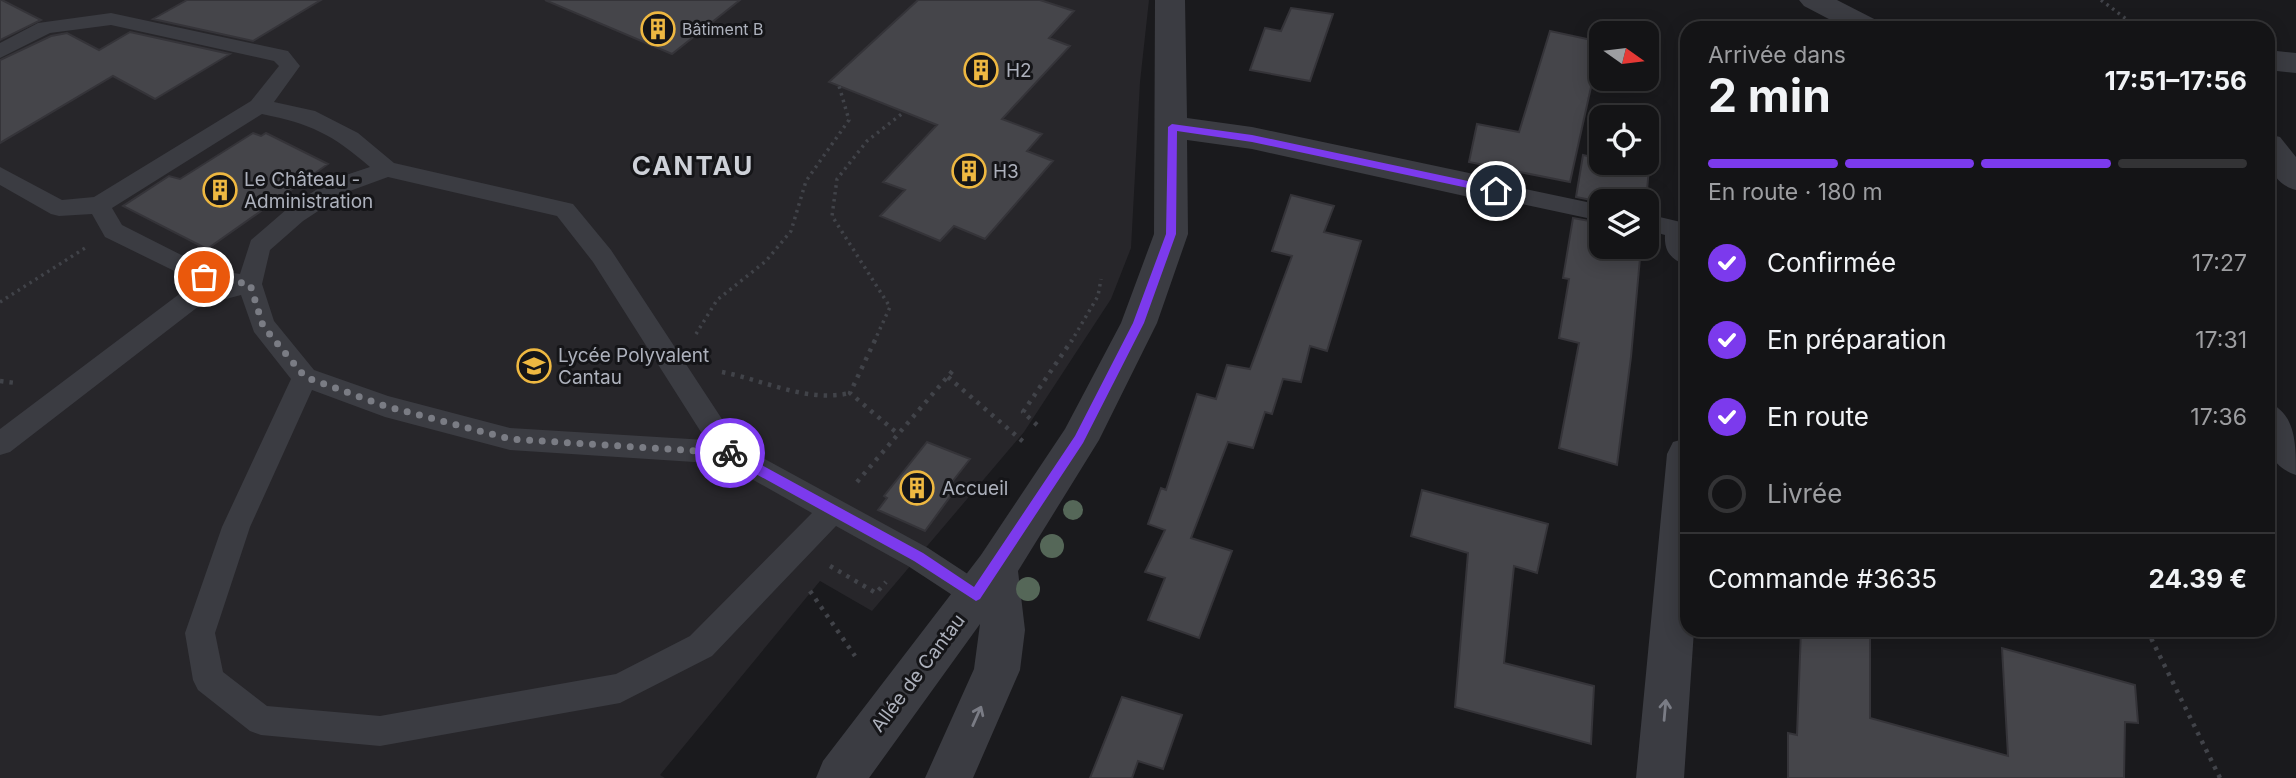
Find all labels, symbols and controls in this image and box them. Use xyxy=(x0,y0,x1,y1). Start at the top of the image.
building icon: Bâtiment B xyxy=(639,10,677,48)
place label: Bâtiment B xyxy=(682,19,764,39)
north arrow xyxy=(1589,21,1659,91)
map controls xyxy=(1589,21,1659,259)
text: Arrivée dans xyxy=(1708,41,1846,69)
building icon: H2 xyxy=(962,51,1000,89)
place label: H2 xyxy=(1006,59,1032,82)
text: 17:51–17:56 xyxy=(2104,65,2247,96)
text: 2 min xyxy=(1708,67,1831,123)
button: locate xyxy=(1589,105,1659,175)
district label: CANTAU xyxy=(632,150,754,181)
building icon: H3 xyxy=(950,152,988,190)
place label: H3 xyxy=(993,160,1019,183)
pin xyxy=(1466,161,1526,221)
place label: Le Château - Administration xyxy=(244,168,373,213)
building icon: Le Château - Administration xyxy=(201,171,239,209)
icon: home xyxy=(1477,172,1515,210)
text: En route · 180 m xyxy=(1708,178,1883,206)
button: layers xyxy=(1589,189,1659,259)
icon: check xyxy=(1708,244,1746,282)
pin xyxy=(174,247,234,307)
text: Confirmée xyxy=(1767,247,1896,278)
text: 17:27 xyxy=(2192,249,2247,277)
icon: bag xyxy=(185,258,223,296)
icon: check xyxy=(1708,321,1746,359)
text: En préparation xyxy=(1767,324,1947,355)
text: 17:31 xyxy=(2195,326,2247,354)
place label: Lycée Polyvalent Cantau xyxy=(558,344,709,389)
school or university icon: Lycée Polyvalent Cantau xyxy=(515,347,553,385)
icon: check xyxy=(1708,398,1746,436)
text: En route xyxy=(1767,401,1869,432)
text: 17:36 xyxy=(2190,403,2247,431)
courier xyxy=(695,418,765,488)
icon: bike xyxy=(711,434,749,472)
building icon: Accueil xyxy=(898,469,936,507)
place label: Accueil xyxy=(942,477,1008,500)
text: Livrée xyxy=(1767,478,1842,509)
text: Commande #3635 xyxy=(1708,563,1937,594)
text: 24.39 € xyxy=(2149,563,2247,594)
street label: Allée de Cantau xyxy=(866,609,970,737)
one-way arrow xyxy=(1659,699,1672,722)
one-way arrow xyxy=(971,705,984,727)

